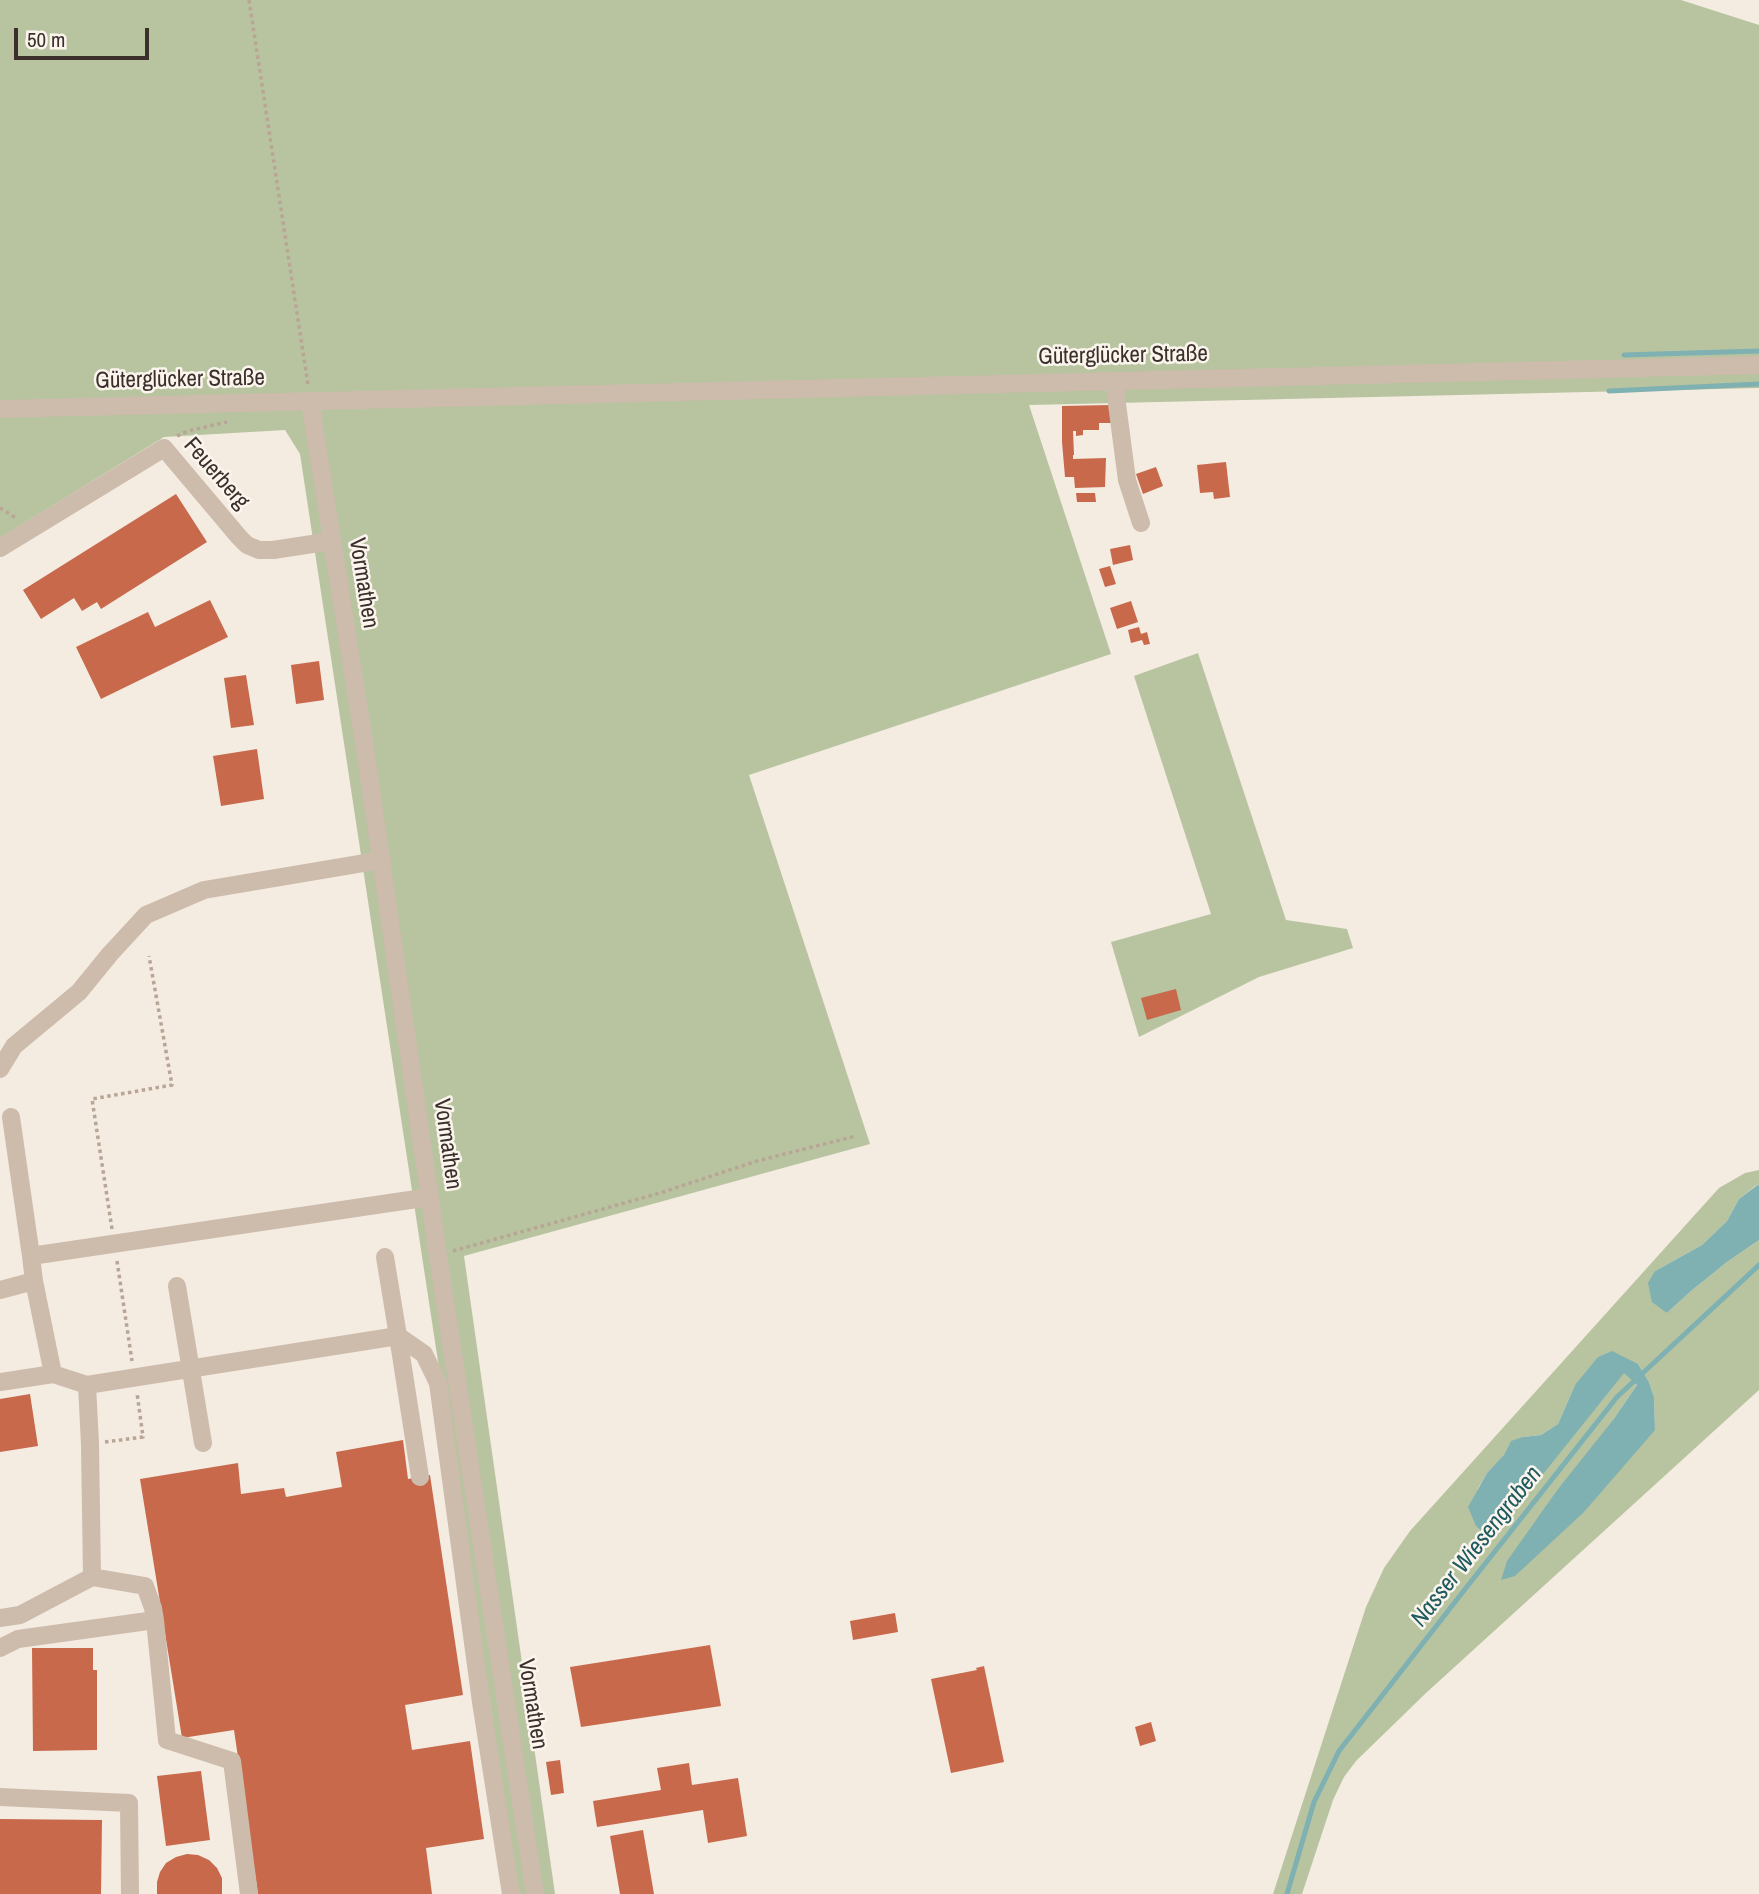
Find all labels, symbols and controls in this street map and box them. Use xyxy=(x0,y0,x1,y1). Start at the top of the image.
scale bar xyxy=(18,14,152,58)
text: 50 m xyxy=(27,25,65,54)
street label: Güterglücker Straße xyxy=(1038,341,1208,371)
street label: Güterglücker Straße xyxy=(95,365,265,395)
street label: Feuerberg xyxy=(177,432,255,516)
street label: Vormathen xyxy=(342,536,384,630)
street label: Vormathen xyxy=(427,1097,467,1191)
water label: Nasser Wiesengraben xyxy=(1406,1461,1548,1633)
street label: Vormathen xyxy=(511,1657,553,1751)

